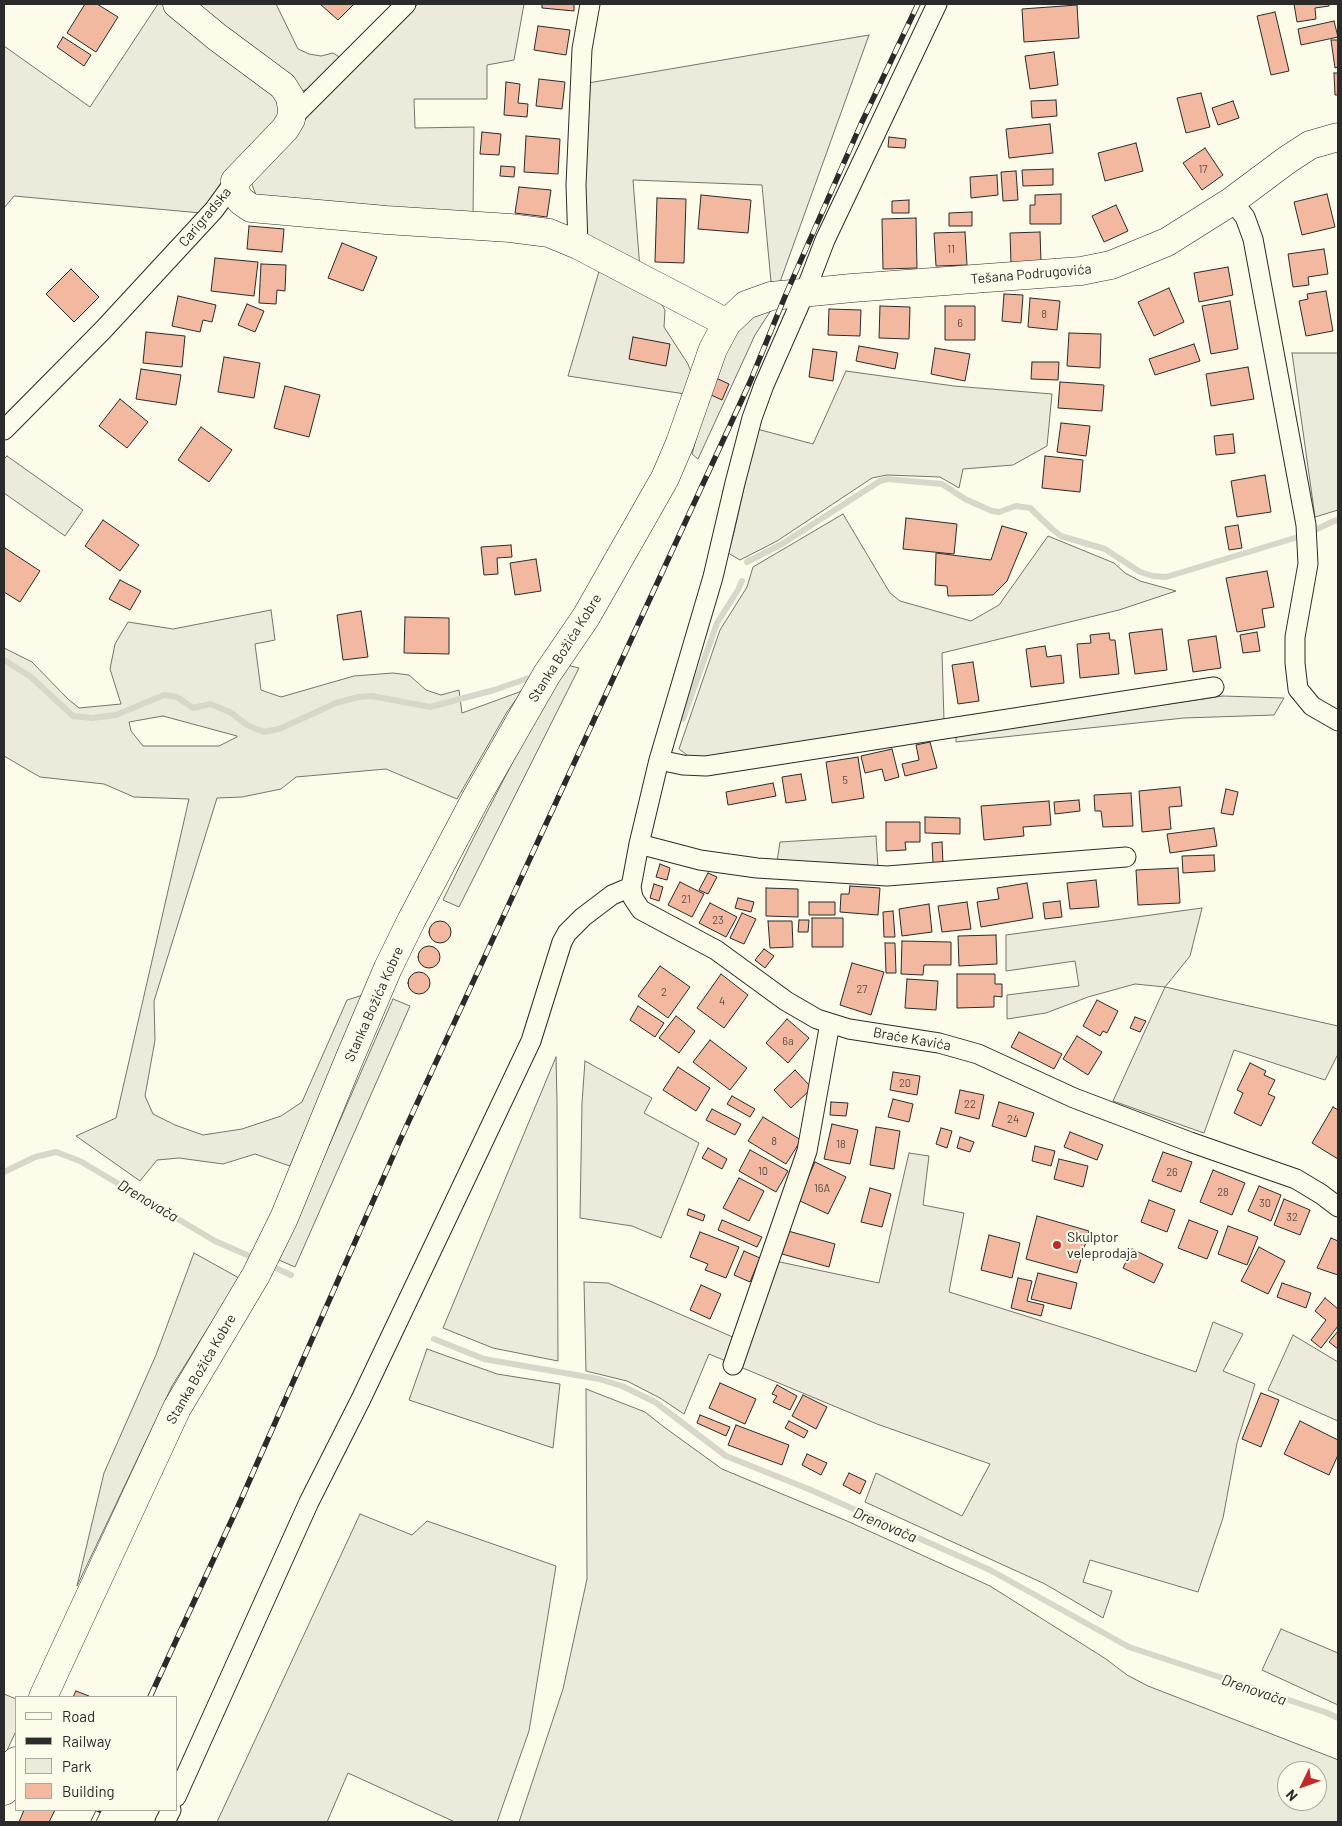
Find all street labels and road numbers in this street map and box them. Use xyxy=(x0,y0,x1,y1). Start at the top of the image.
street label: Carigradska xyxy=(175,184,235,250)
street label: Tešana Podrugovića xyxy=(970,260,1092,288)
street label: Stanka Božića Kobre xyxy=(525,591,605,705)
street label: Stanka Božića Kobre xyxy=(341,944,407,1064)
street label: Braće Kavića xyxy=(872,1024,952,1054)
street label: Stanka Božića Kobre xyxy=(163,1311,239,1427)

